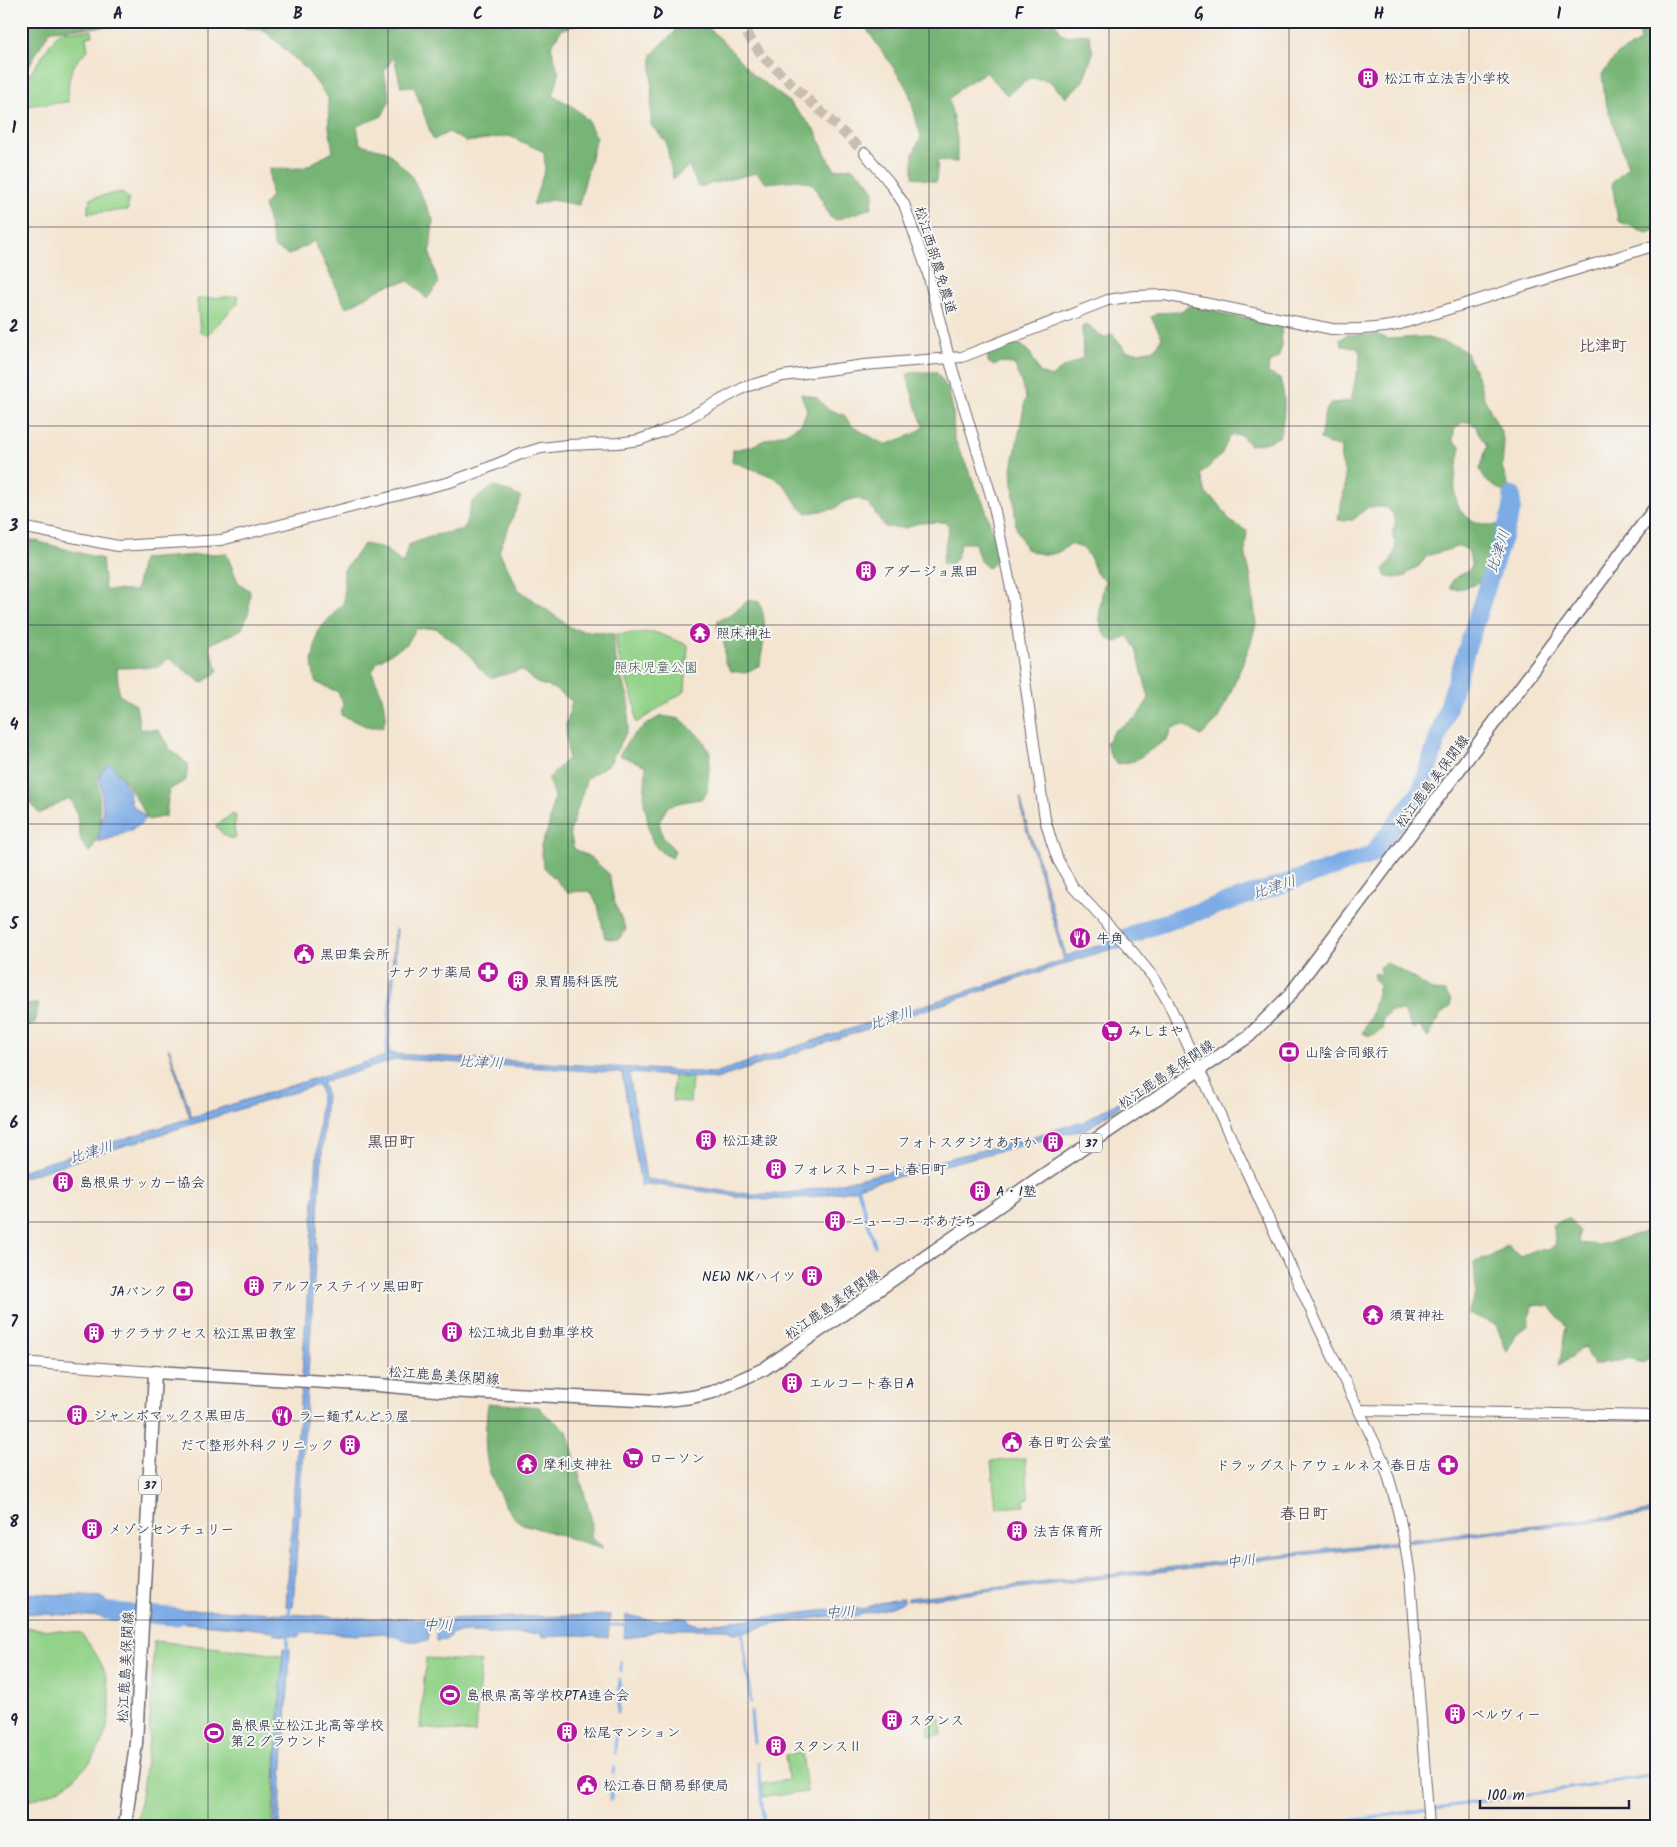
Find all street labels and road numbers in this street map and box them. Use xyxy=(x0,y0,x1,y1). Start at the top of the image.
street label: 松江西部農免農道 xyxy=(908,204,962,317)
street label: 松江鹿島美保関線 xyxy=(1390,730,1475,833)
street label: 松江鹿島美保関線 xyxy=(1114,1034,1219,1115)
road number: 37 xyxy=(1080,1134,1102,1152)
street label: 松江鹿島美保関線 xyxy=(780,1264,885,1346)
street label: 松江鹿島美保関線 xyxy=(387,1361,501,1391)
road number: 37 xyxy=(139,1476,161,1494)
street label: 松江鹿島美保関線 xyxy=(112,1611,140,1724)

